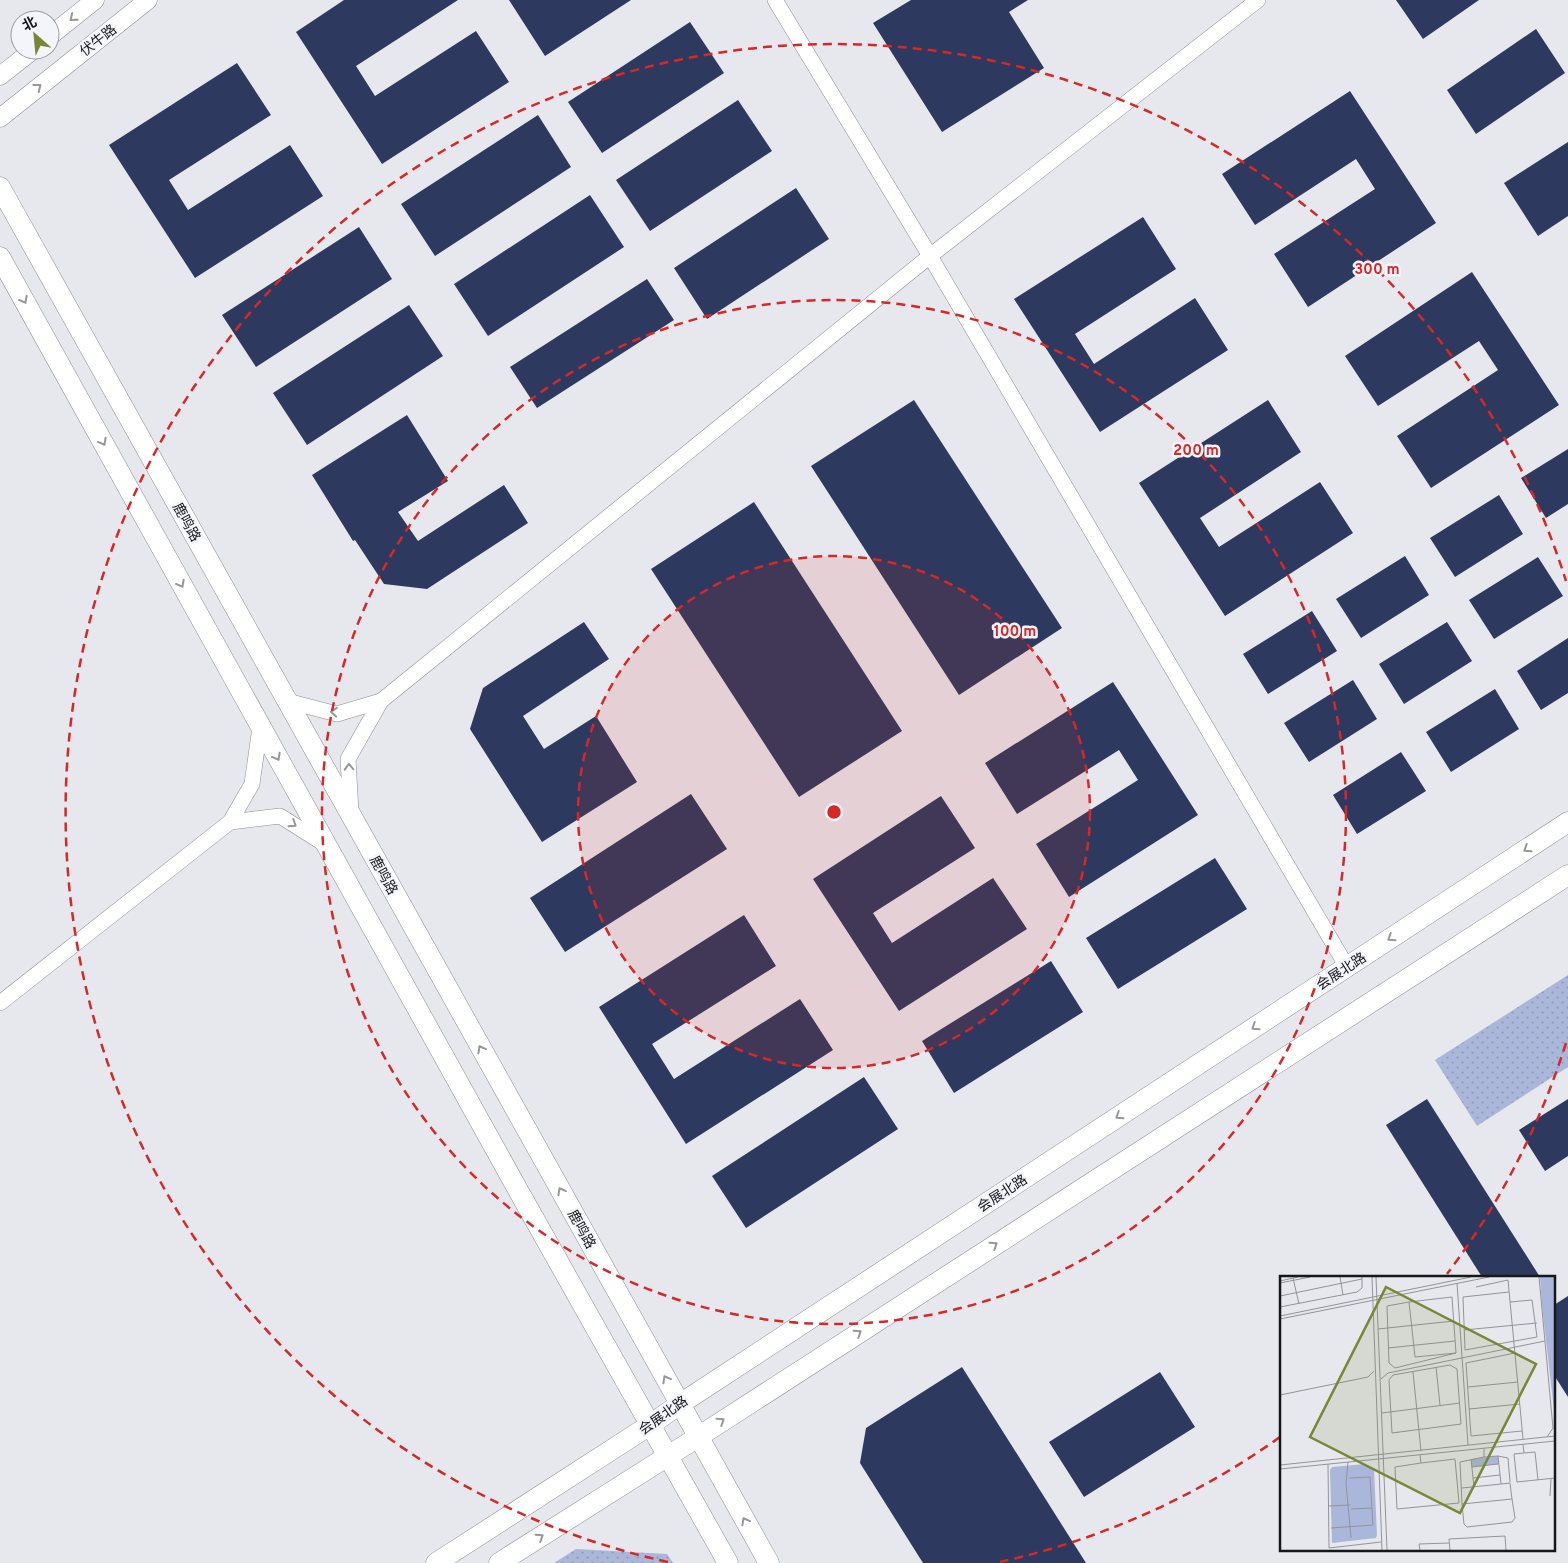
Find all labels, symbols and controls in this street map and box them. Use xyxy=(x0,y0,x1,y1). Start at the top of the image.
north arrow xyxy=(10,10,60,60)
one-way arrow xyxy=(69,13,78,22)
text: 北 xyxy=(20,14,40,36)
street label: 伏牛路 xyxy=(77,21,121,61)
one-way arrow xyxy=(32,85,41,93)
text: 300 m xyxy=(1354,261,1400,280)
one-way arrow xyxy=(17,295,27,304)
one-way arrow xyxy=(96,437,106,446)
text: 200 m xyxy=(1173,442,1219,461)
street label: 鹿鸣路 xyxy=(168,500,204,545)
one-way arrow xyxy=(175,579,185,588)
text: 100 m xyxy=(994,623,1036,642)
one-way arrow xyxy=(330,706,338,717)
one-way arrow xyxy=(271,751,281,760)
one-way arrow xyxy=(343,763,354,771)
centre of rings xyxy=(825,803,843,821)
one-way arrow xyxy=(287,818,297,827)
one-way arrow xyxy=(1524,843,1533,852)
street label: 鹿鸣路 xyxy=(365,853,401,898)
one-way arrow xyxy=(1388,932,1397,941)
street label: 会展北路 xyxy=(1313,949,1370,995)
one-way arrow xyxy=(1252,1021,1261,1030)
one-way arrow xyxy=(478,1045,488,1054)
one-way arrow xyxy=(1116,1110,1125,1119)
street label: 会展北路 xyxy=(974,1171,1031,1217)
one-way arrow xyxy=(557,1187,567,1196)
street label: 鹿鸣路 xyxy=(563,1207,599,1252)
one-way arrow xyxy=(989,1242,998,1251)
inset map xyxy=(1280,1276,1556,1550)
one-way arrow xyxy=(853,1330,862,1340)
one-way arrow xyxy=(662,1375,672,1384)
street label: 会展北路 xyxy=(635,1392,692,1439)
one-way arrow xyxy=(716,1418,725,1428)
one-way arrow xyxy=(741,1517,751,1526)
one-way arrow xyxy=(535,1533,544,1543)

